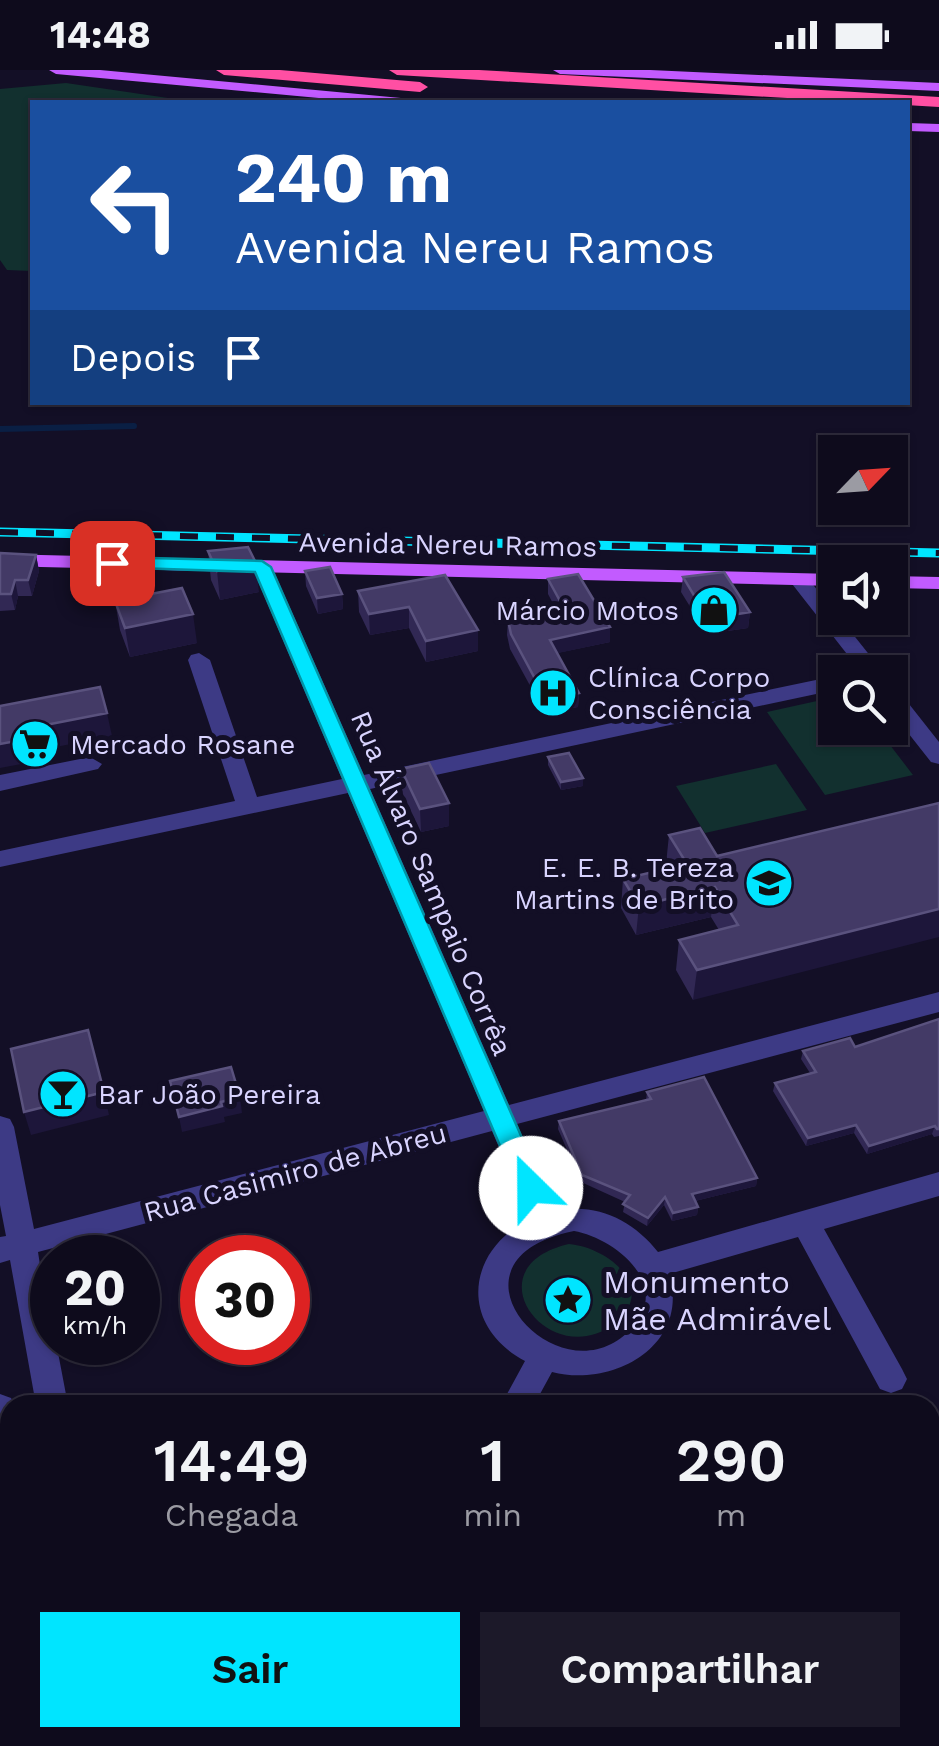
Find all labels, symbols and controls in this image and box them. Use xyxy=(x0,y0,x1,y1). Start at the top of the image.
text: 14:48 xyxy=(50,13,151,57)
text: 240 m xyxy=(235,137,452,219)
icon: left xyxy=(70,140,200,270)
text: Avenida Nereu Ramos xyxy=(235,221,715,274)
icon: arrive xyxy=(216,330,271,385)
text: Depois xyxy=(70,336,196,380)
north arrow xyxy=(818,435,908,525)
map controls xyxy=(818,435,908,745)
pin xyxy=(70,521,155,606)
street label: Avenida Nereu Ramos xyxy=(298,525,598,564)
icon: arrive xyxy=(85,536,140,591)
button: sound xyxy=(818,545,908,635)
shop icon: Márcio Motos xyxy=(688,584,740,636)
place label: Márcio Motos xyxy=(495,594,679,627)
button: search xyxy=(818,655,908,745)
place label: Clínica Corpo Consciência xyxy=(588,661,770,726)
hospital icon: Clínica Corpo Consciência xyxy=(527,667,579,719)
street label: Rua Álvaro Sampaio Corrêa xyxy=(344,706,519,1060)
supermarket icon: Mercado Rosane xyxy=(9,718,61,770)
place label: Mercado Rosane xyxy=(70,728,295,761)
place label: E. E. B. Tereza Martins de Brito xyxy=(514,851,734,916)
school or university icon: E. E. B. Tereza Martins de Brito xyxy=(743,857,795,909)
bar icon: Bar João Pereira xyxy=(37,1068,89,1120)
place label: Bar João Pereira xyxy=(98,1078,321,1111)
street label: Rua Casimiro de Abreu xyxy=(140,1116,450,1229)
position arrow xyxy=(479,1136,583,1240)
speed limit sign: 30 xyxy=(180,1235,310,1365)
text: 20 xyxy=(64,1258,126,1317)
place label: Monumento Mãe Admirável xyxy=(603,1263,832,1338)
place icon: Monumento Mãe Admirável xyxy=(542,1274,594,1326)
text: km/h xyxy=(63,1311,127,1340)
text: 14:49 xyxy=(154,1425,310,1496)
text: 1 xyxy=(480,1425,505,1496)
text: 290 xyxy=(676,1425,786,1496)
text: Chegada xyxy=(165,1496,298,1534)
text: min xyxy=(463,1496,522,1534)
text: m xyxy=(716,1496,746,1534)
button: Sair xyxy=(40,1612,460,1727)
button: Compartilhar xyxy=(480,1612,900,1727)

